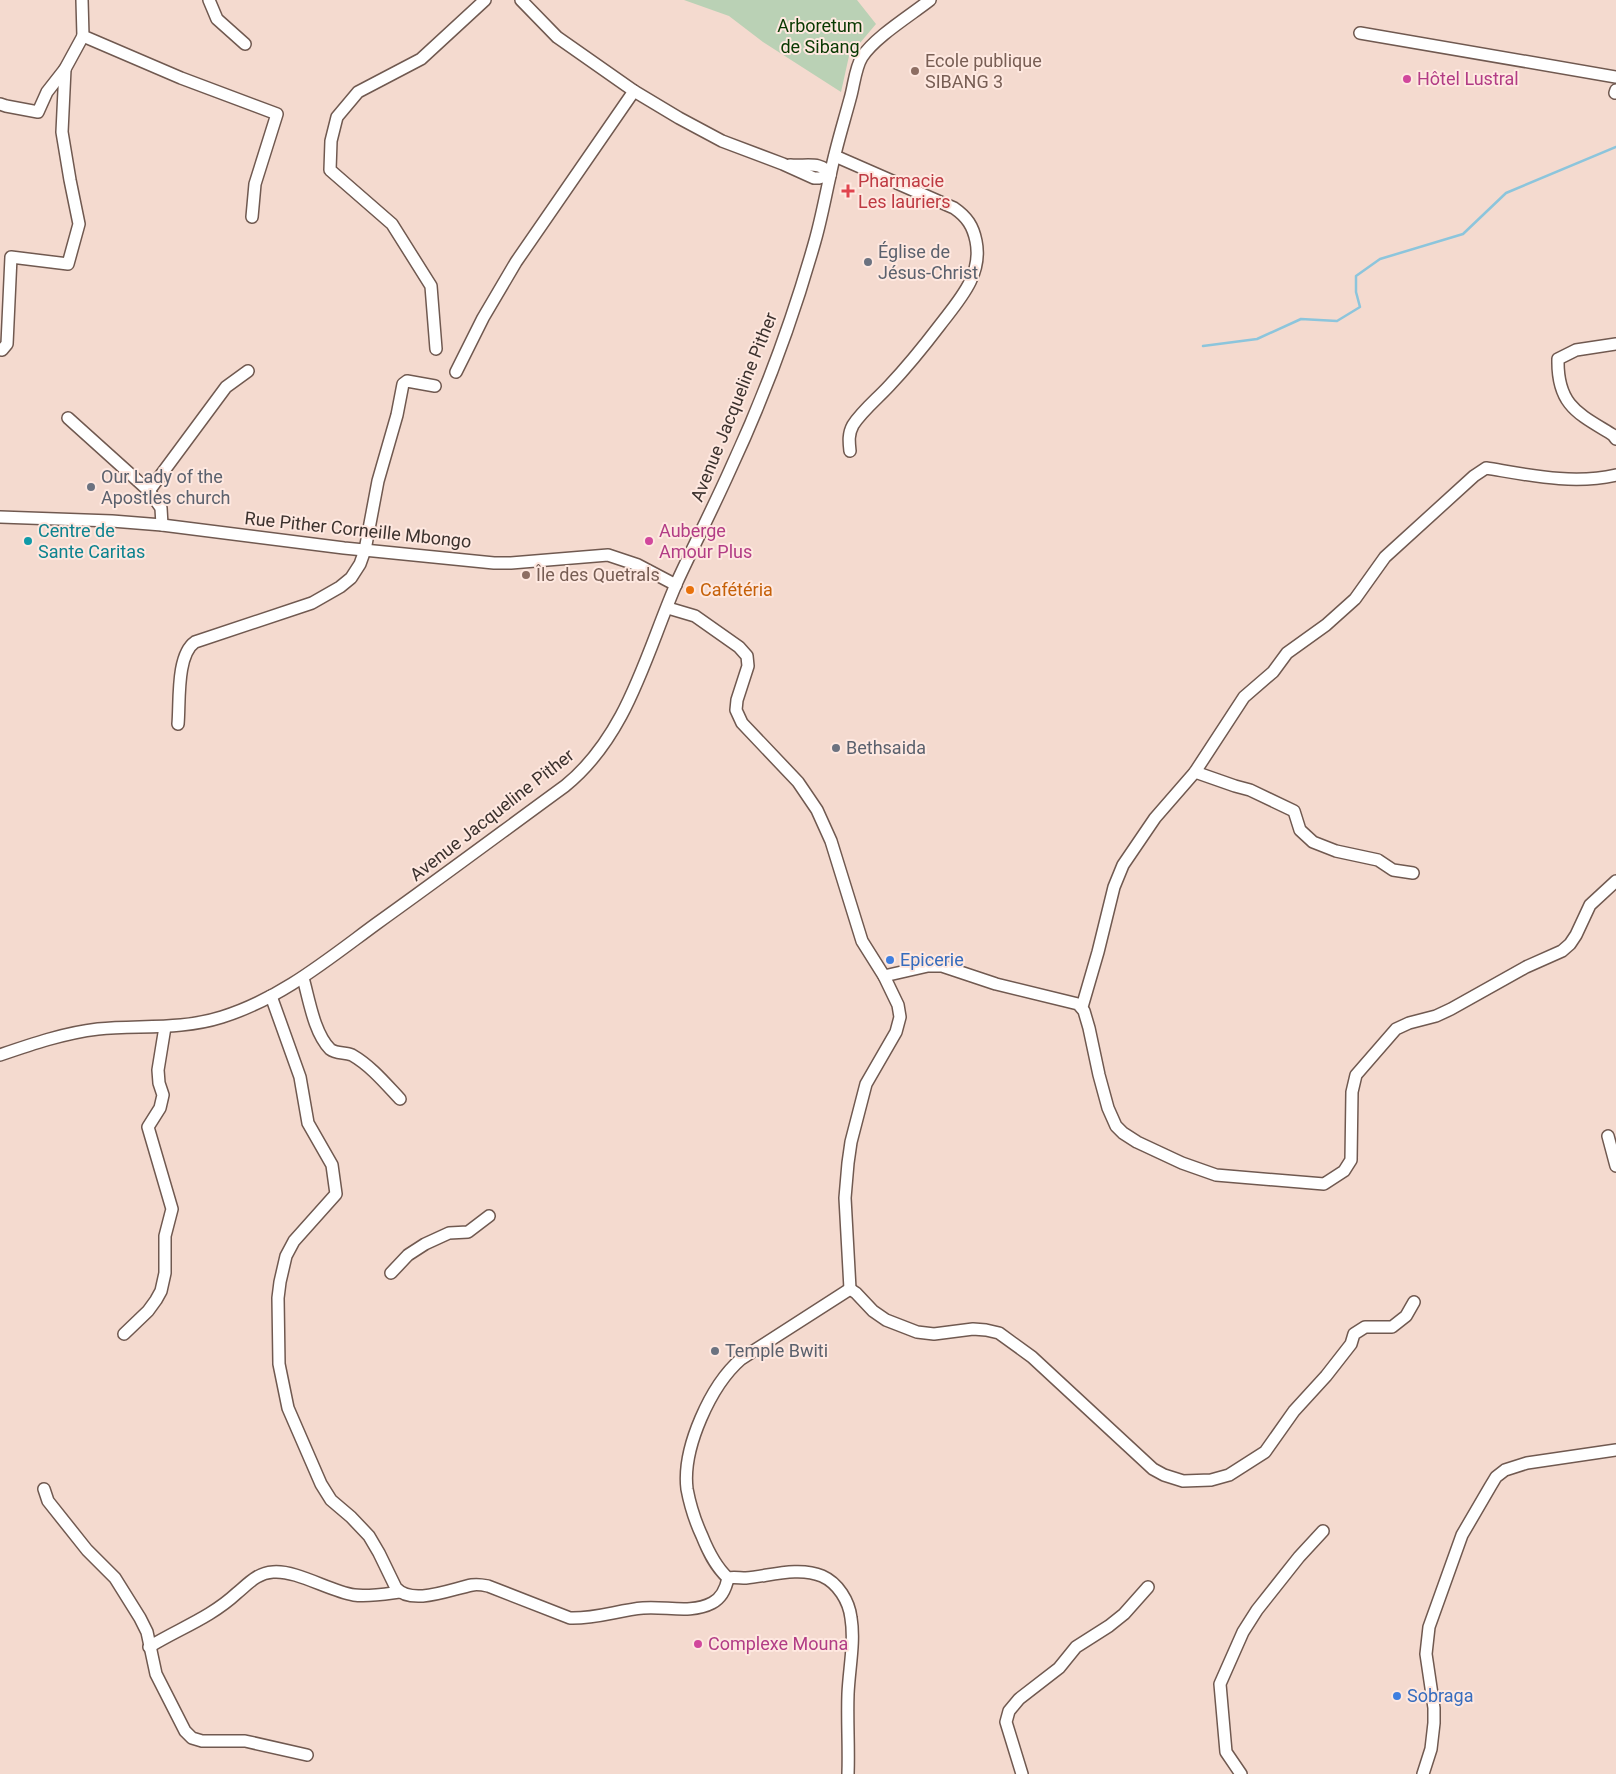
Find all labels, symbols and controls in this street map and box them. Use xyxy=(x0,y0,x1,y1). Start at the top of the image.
park label: Arboretum de Sibang xyxy=(777,15,863,57)
place label: Ecole publique SIBANG 3 xyxy=(925,50,1042,92)
marker: Ecole publique SIBANG 3 xyxy=(909,65,921,77)
place label: Hôtel Lustral xyxy=(1417,68,1519,89)
marker: Hôtel Lustral xyxy=(1401,73,1413,85)
place label: Pharmacie Les lauriers xyxy=(858,170,951,212)
marker: Pharmacie Les lauriers xyxy=(842,185,854,197)
place label: Église de Jésus-Christ xyxy=(878,241,978,283)
marker: Église de Jésus-Christ xyxy=(862,256,874,268)
street label: Avenue Jacqueline Pither xyxy=(686,309,781,504)
place label: Our Lady of the Apostles church xyxy=(101,466,231,508)
marker: Our Lady of the Apostles church xyxy=(85,481,97,493)
street label: Rue Pither Corneille Mbongo xyxy=(244,507,472,552)
place label: Centre de Sante Caritas xyxy=(38,520,145,562)
place label: Auberge Amour Plus xyxy=(659,520,752,562)
marker: Centre de Sante Caritas xyxy=(22,535,34,547)
marker: Auberge Amour Plus xyxy=(643,535,655,547)
place label: Île des Quetrals xyxy=(535,564,660,585)
marker: Île des Quetrals xyxy=(520,569,532,581)
place label: Cafétéria xyxy=(700,579,773,600)
marker: Cafétéria xyxy=(684,584,696,596)
place label: Bethsaida xyxy=(846,737,926,758)
marker: Bethsaida xyxy=(830,742,842,754)
street label: Avenue Jacqueline Pither xyxy=(406,744,578,885)
place label: Epicerie xyxy=(900,949,964,970)
marker: Epicerie xyxy=(884,954,896,966)
place label: Temple Bwiti xyxy=(725,1340,828,1361)
marker: Temple Bwiti xyxy=(709,1345,721,1357)
place label: Complexe Mouna xyxy=(708,1633,848,1654)
marker: Complexe Mouna xyxy=(692,1638,704,1650)
place label: Sobraga xyxy=(1407,1685,1474,1706)
marker: Sobraga xyxy=(1391,1690,1403,1702)

